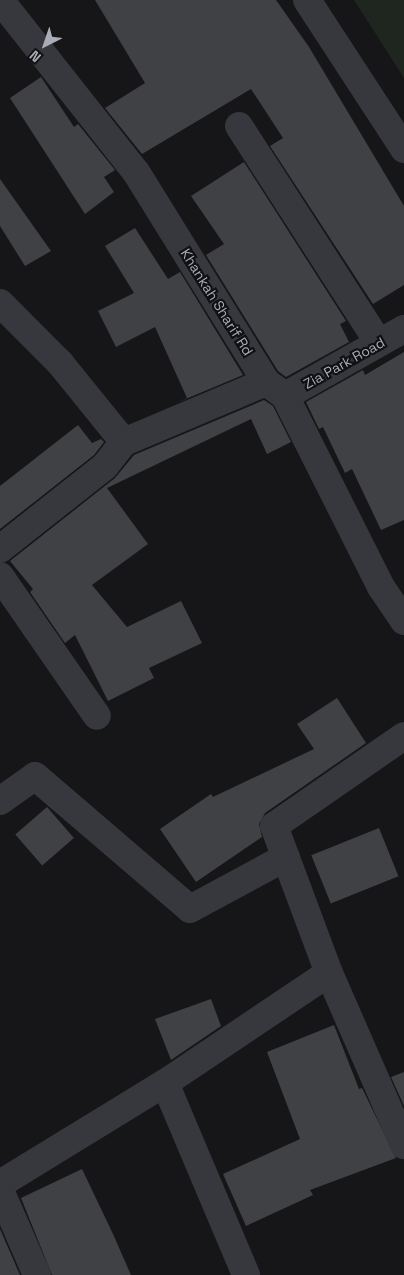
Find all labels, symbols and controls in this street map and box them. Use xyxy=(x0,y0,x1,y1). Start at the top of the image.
north arrow xyxy=(20,20,70,70)
text: N xyxy=(26,46,45,66)
street label: Khankah Sharif Rd xyxy=(177,245,257,359)
street label: Zia Park Road xyxy=(300,334,388,392)

